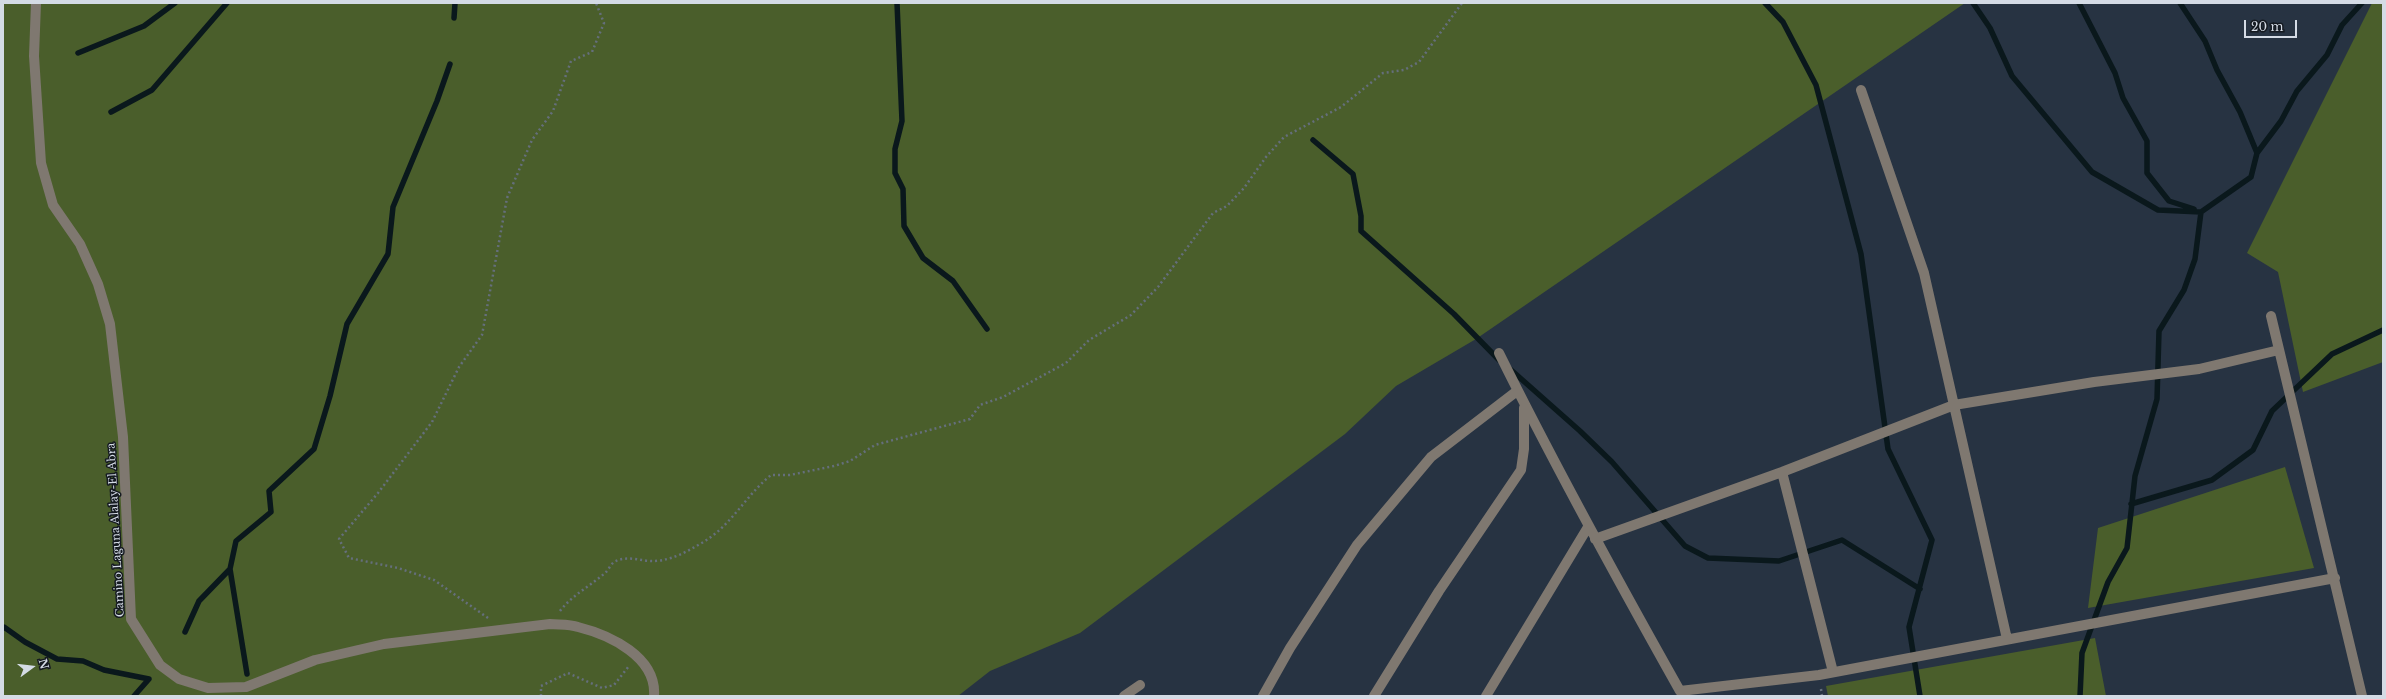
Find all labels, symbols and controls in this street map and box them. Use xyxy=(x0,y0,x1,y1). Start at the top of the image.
scale bar xyxy=(2246,12,2299,38)
text: 20 m xyxy=(2251,19,2283,34)
street label: Camino Laguna Alalay-El Abra xyxy=(105,443,127,617)
north arrow xyxy=(12,647,52,687)
text: N xyxy=(35,657,52,671)

